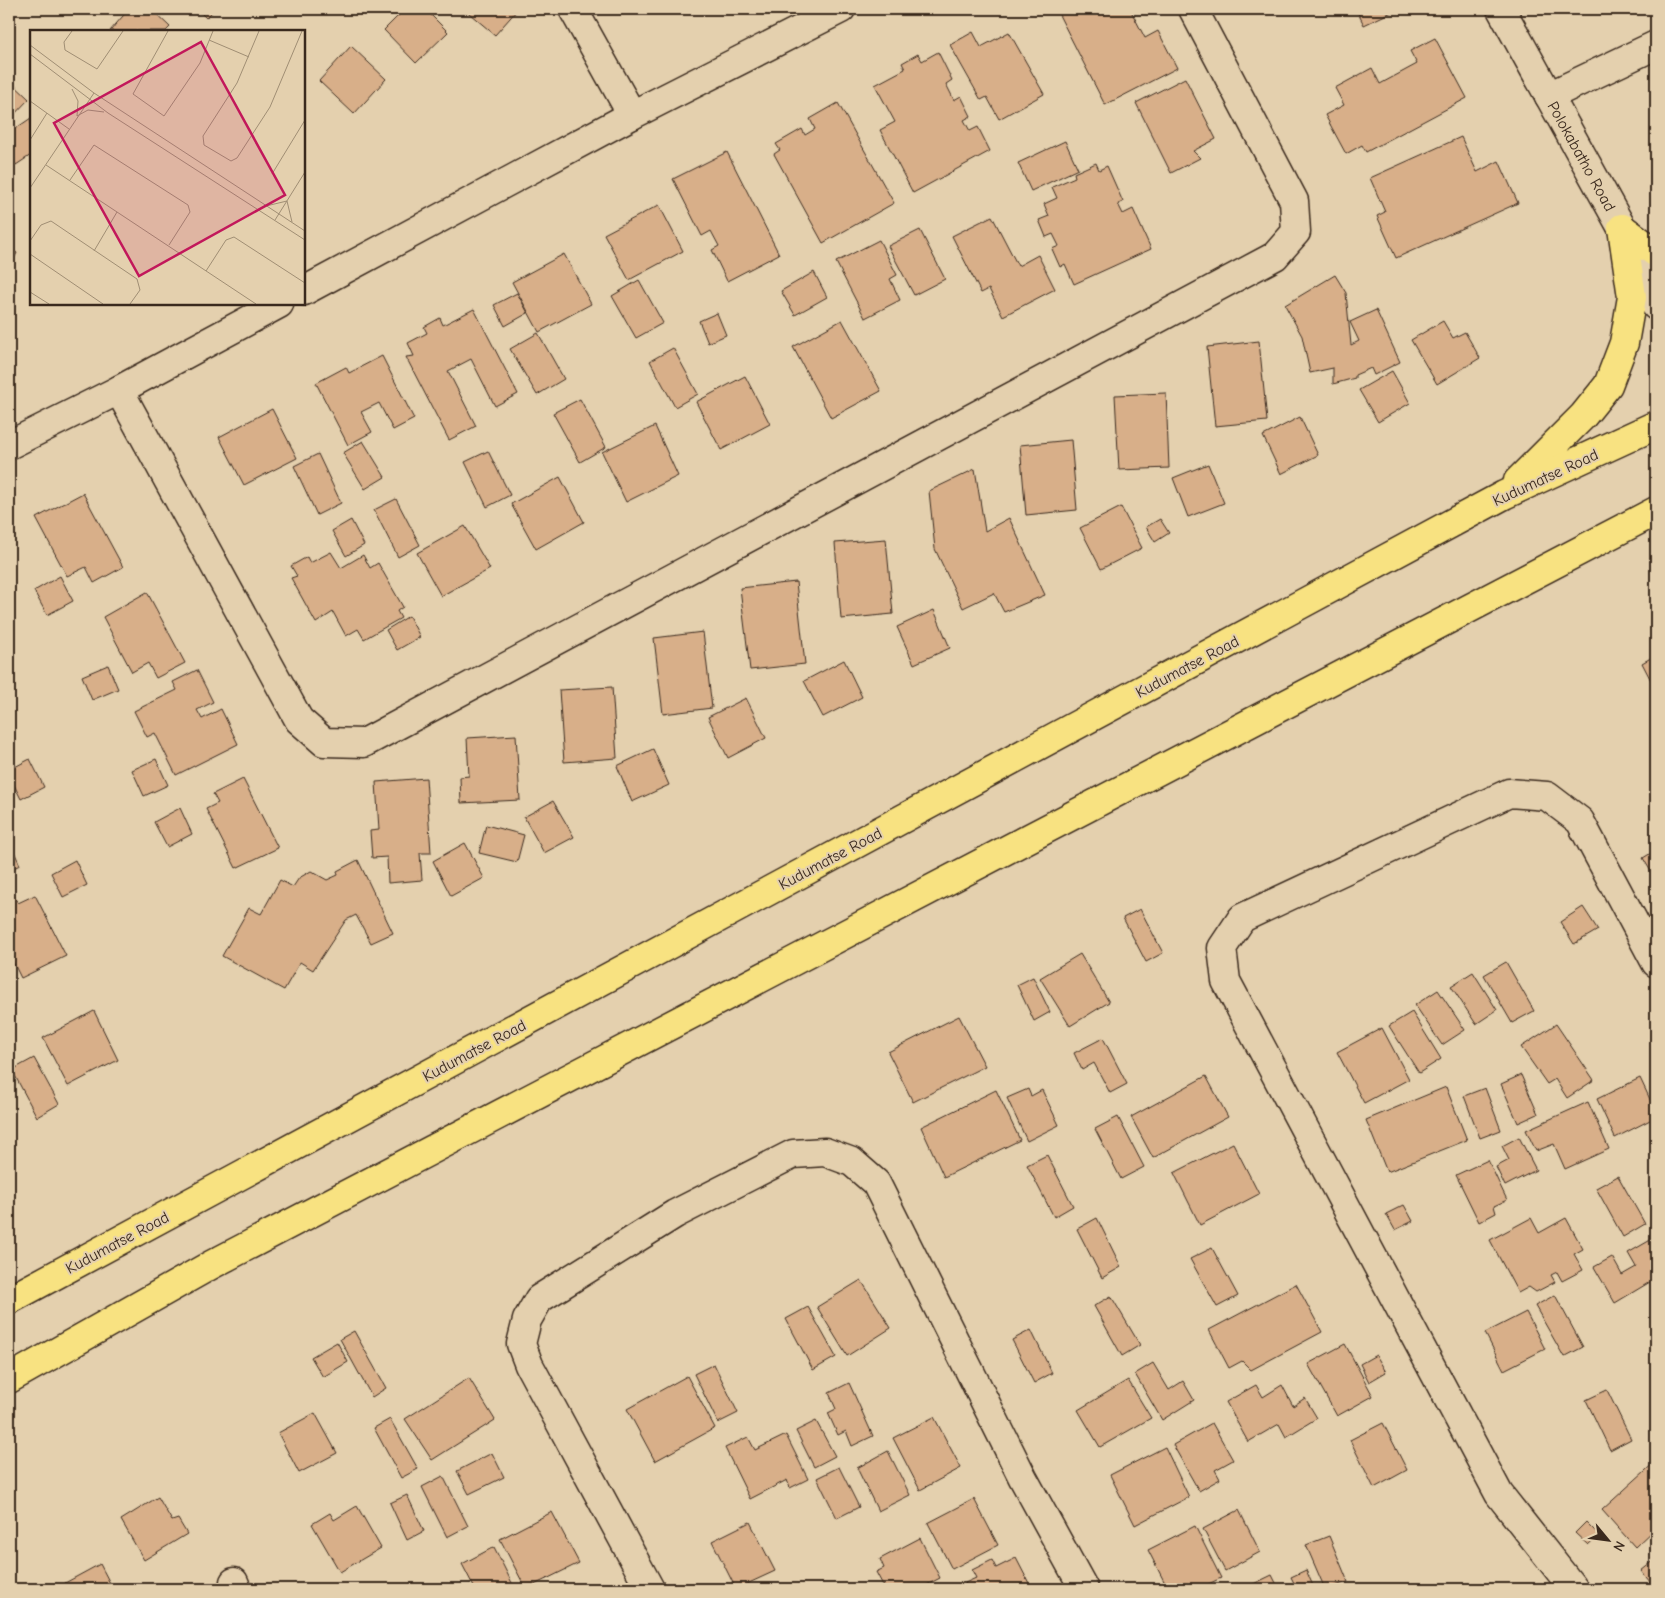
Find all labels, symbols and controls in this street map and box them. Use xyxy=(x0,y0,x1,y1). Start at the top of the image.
inset map xyxy=(30,30,305,305)
street label: Polokabatho Road xyxy=(1544,98,1619,215)
street label: Kudumatse Road xyxy=(1490,446,1601,510)
street label: Kudumatse Road xyxy=(1133,632,1242,702)
street label: Kudumatse Road xyxy=(776,824,885,894)
street label: Kudumatse Road xyxy=(420,1016,529,1086)
street label: Kudumatse Road xyxy=(63,1208,172,1278)
north arrow xyxy=(1582,1516,1632,1566)
text: N xyxy=(1609,1538,1629,1554)

